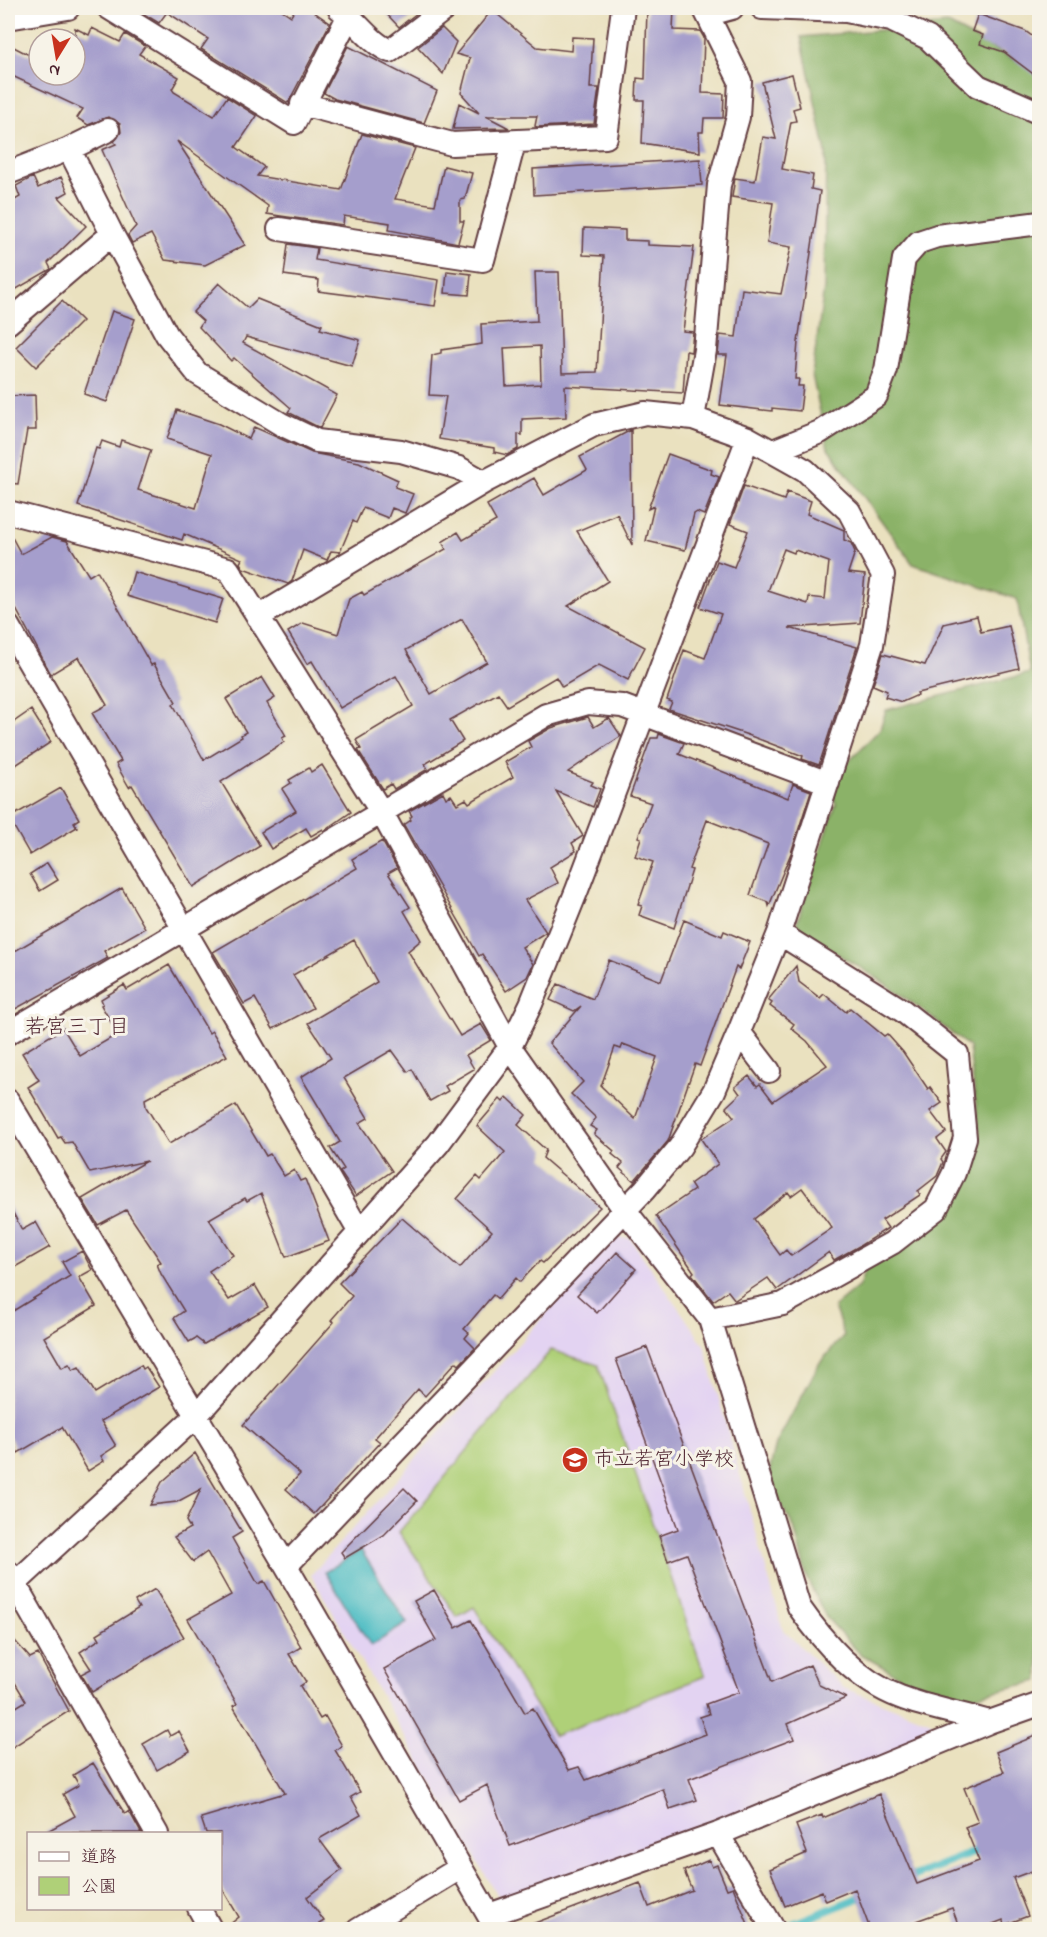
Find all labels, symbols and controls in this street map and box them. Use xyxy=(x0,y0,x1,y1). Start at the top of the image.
north arrow xyxy=(27,27,87,87)
text: N xyxy=(47,57,62,83)
district label: 若宮三丁目 xyxy=(25,1013,130,1043)
school or university icon: 市立若宮小学校 xyxy=(560,1445,590,1475)
place label: 市立若宮小学校 xyxy=(594,1446,734,1475)
legend xyxy=(27,1832,222,1910)
text: 道路 xyxy=(81,1845,117,1871)
text: 公園 xyxy=(81,1875,117,1901)

